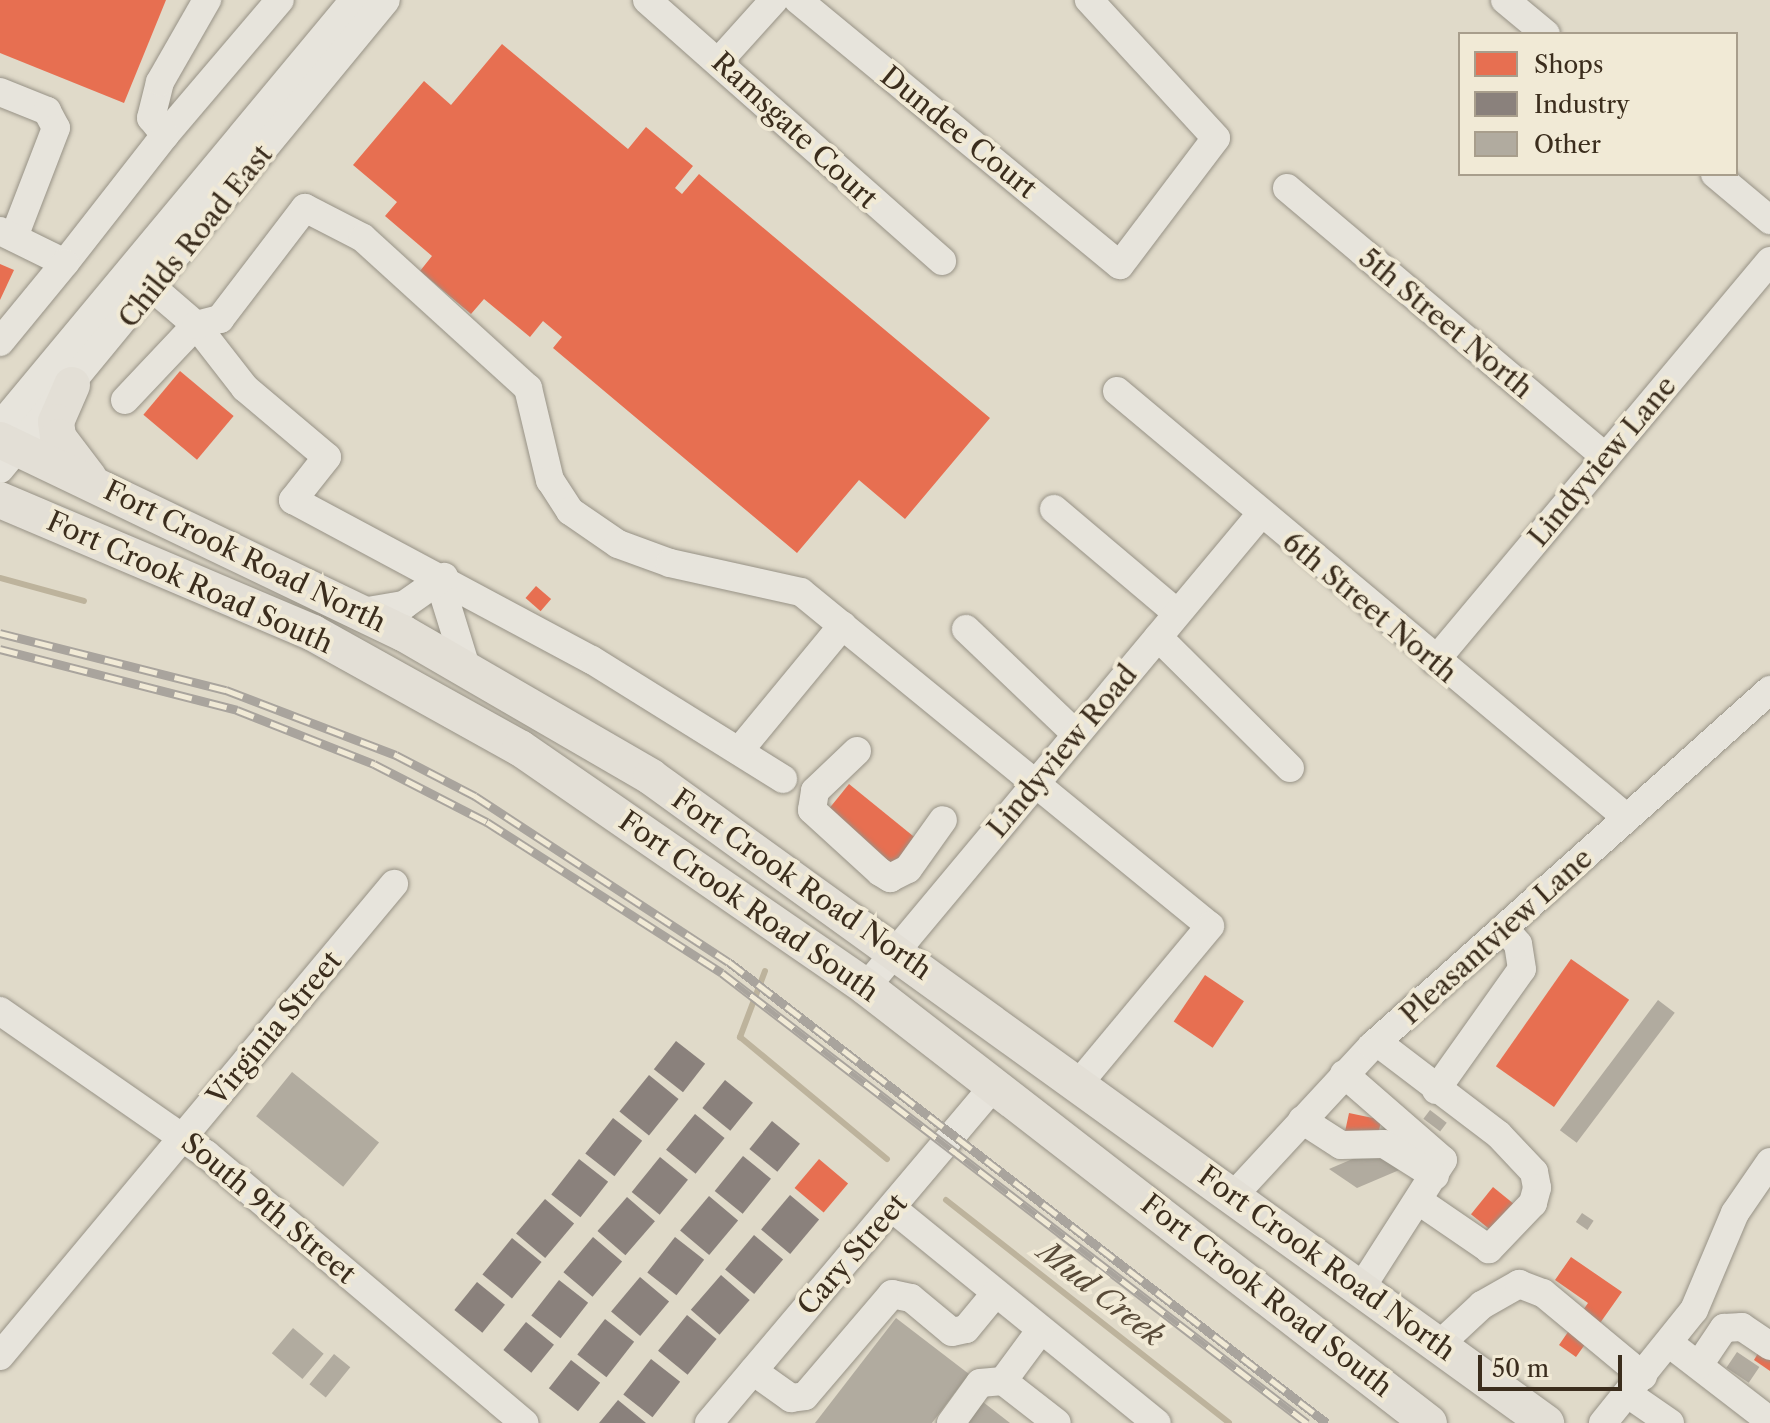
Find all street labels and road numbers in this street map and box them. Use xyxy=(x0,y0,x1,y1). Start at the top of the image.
street label: Ramsgate Court xyxy=(705,45,885,215)
street label: Dundee Court xyxy=(874,59,1044,205)
street label: Childs Road East xyxy=(111,138,279,334)
street label: 5th Street North xyxy=(1353,241,1539,405)
street label: Lindyview Lane xyxy=(1521,369,1683,553)
street label: Fort Crook Road North xyxy=(98,473,392,639)
street label: Fort Crook Road South xyxy=(42,504,338,660)
street label: 6th Street North xyxy=(1276,524,1464,690)
street label: Lindyview Road xyxy=(980,658,1144,844)
street label: Fort Crook Road North xyxy=(665,781,939,987)
street label: Fort Crook Road South xyxy=(613,803,885,1009)
street label: Pleasantview Lane xyxy=(1393,841,1599,1031)
street label: Virginia Street xyxy=(200,944,348,1112)
street label: South 9th Street xyxy=(175,1125,363,1291)
street label: Fort Crook Road North xyxy=(1192,1158,1462,1368)
street label: Cary Street xyxy=(790,1186,914,1322)
street label: Fort Crook Road South xyxy=(1135,1186,1399,1404)

